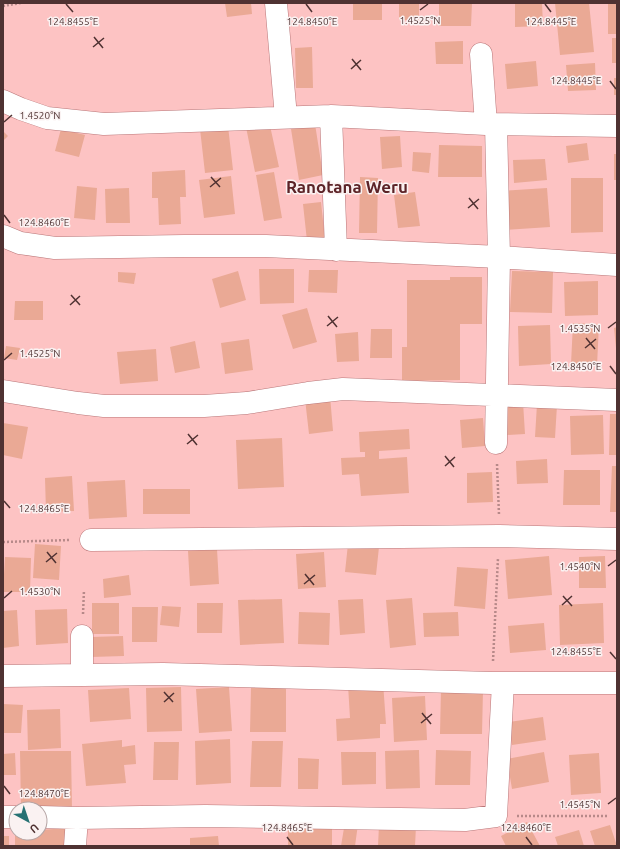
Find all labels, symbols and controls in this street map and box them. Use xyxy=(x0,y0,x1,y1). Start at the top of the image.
text: 1.4525°N xyxy=(399,15,441,26)
text: 124.8455°E xyxy=(48,16,99,27)
text: 124.8450°E xyxy=(287,16,338,27)
text: 124.8445°E xyxy=(526,16,577,27)
text: 124.8445°E xyxy=(551,75,602,86)
text: 1.4520°N xyxy=(19,110,61,121)
district label: Ranotana Weru xyxy=(286,177,408,196)
text: 124.8460°E xyxy=(19,217,70,228)
text: 1.4535°N xyxy=(559,323,601,334)
text: 1.4525°N xyxy=(19,348,61,359)
text: 124.8450°E xyxy=(551,361,602,372)
text: 124.8465°E xyxy=(19,503,70,514)
text: 1.4540°N xyxy=(559,561,601,572)
text: 1.4530°N xyxy=(19,586,61,597)
text: 124.8455°E xyxy=(551,646,602,657)
text: 124.8470°E xyxy=(19,788,70,799)
text: 1.4545°N xyxy=(559,799,601,810)
north arrow xyxy=(8,801,48,841)
text: U xyxy=(28,822,41,836)
text: 124.8465°E xyxy=(262,822,313,833)
text: 124.8460°E xyxy=(501,822,552,833)

